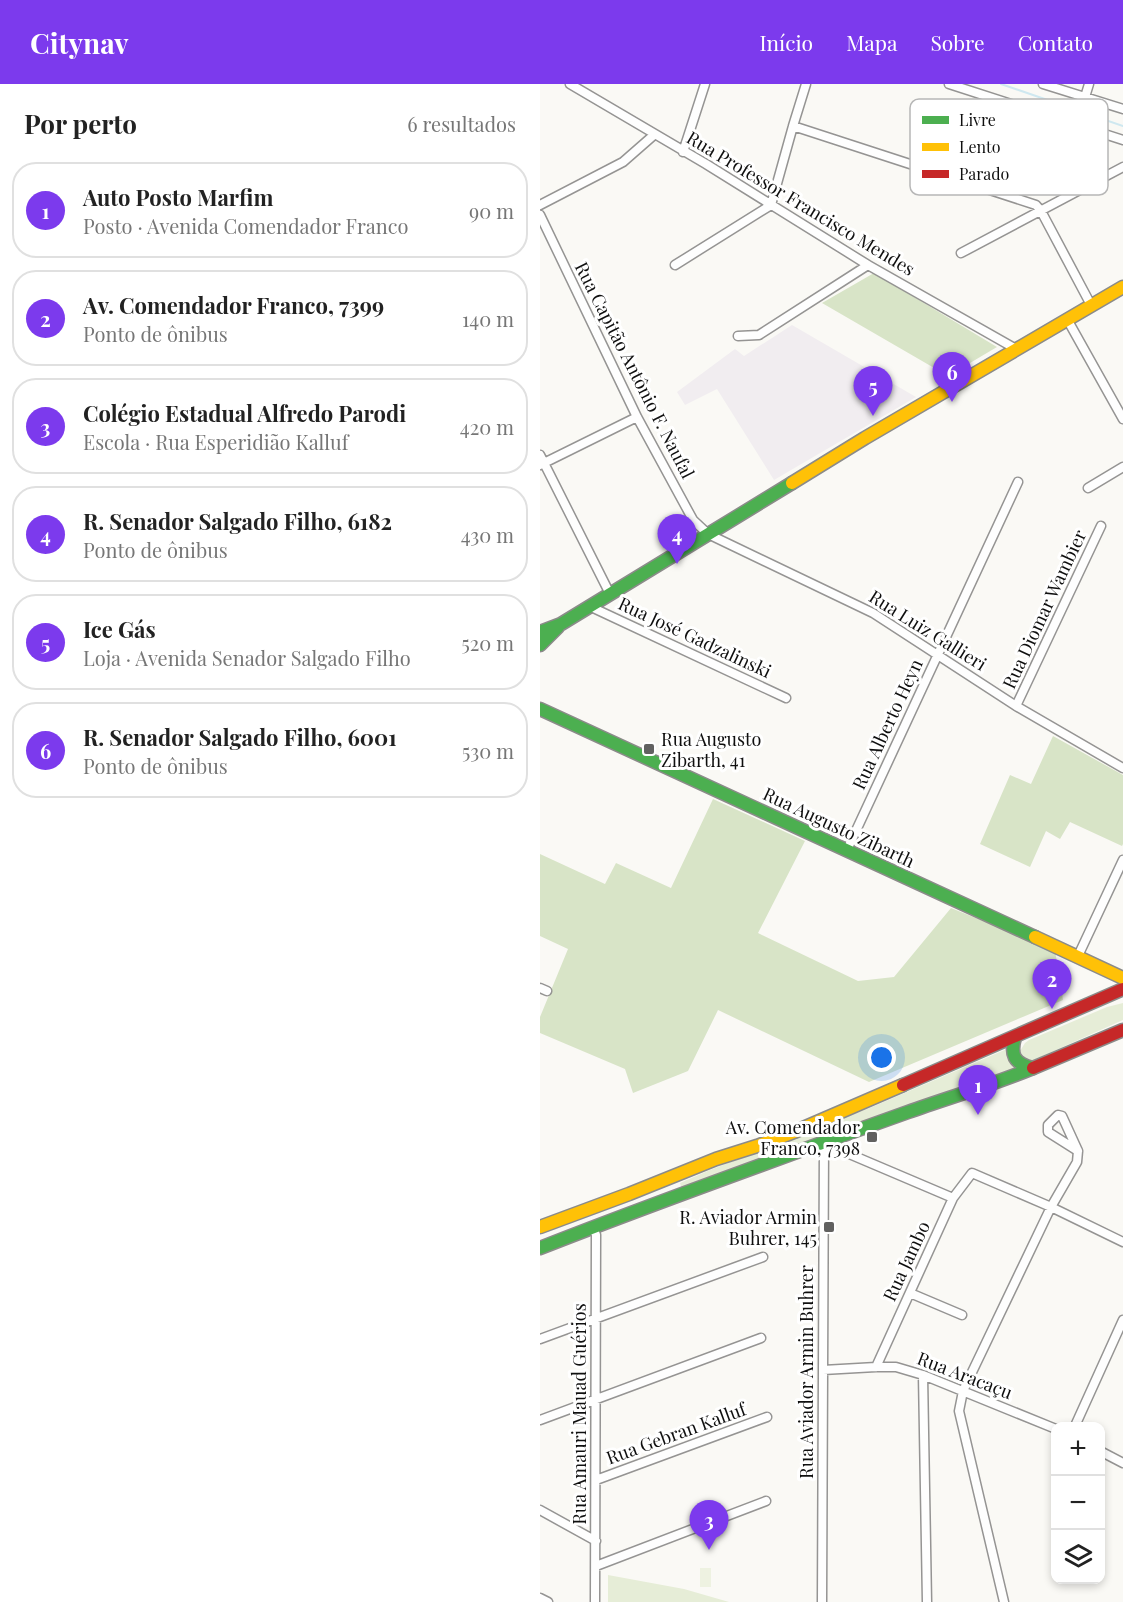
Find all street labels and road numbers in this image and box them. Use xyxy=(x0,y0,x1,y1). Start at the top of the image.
street label: Rua Professor Francisco Mendes xyxy=(682,125,920,281)
street label: Rua Capitão Antônio F. Naufal xyxy=(570,258,700,482)
street label: Rua Diomar Wambier xyxy=(997,526,1091,692)
street label: Rua Luiz Gallieri xyxy=(865,584,991,676)
street label: Rua José Gadzalinski xyxy=(615,591,775,683)
street label: Rua Alberto Heyn xyxy=(846,655,928,793)
street label: Rua Augusto Zibarth xyxy=(759,781,919,873)
street label: Rua Jambo xyxy=(877,1217,935,1305)
street label: Rua Aviador Armin Buhrer xyxy=(794,1265,818,1479)
street label: Rua Amauri Mauad Guérios xyxy=(567,1303,591,1525)
street label: Rua Aracaçu xyxy=(914,1346,1016,1404)
street label: Rua Gebran Kalluf xyxy=(603,1396,751,1469)

